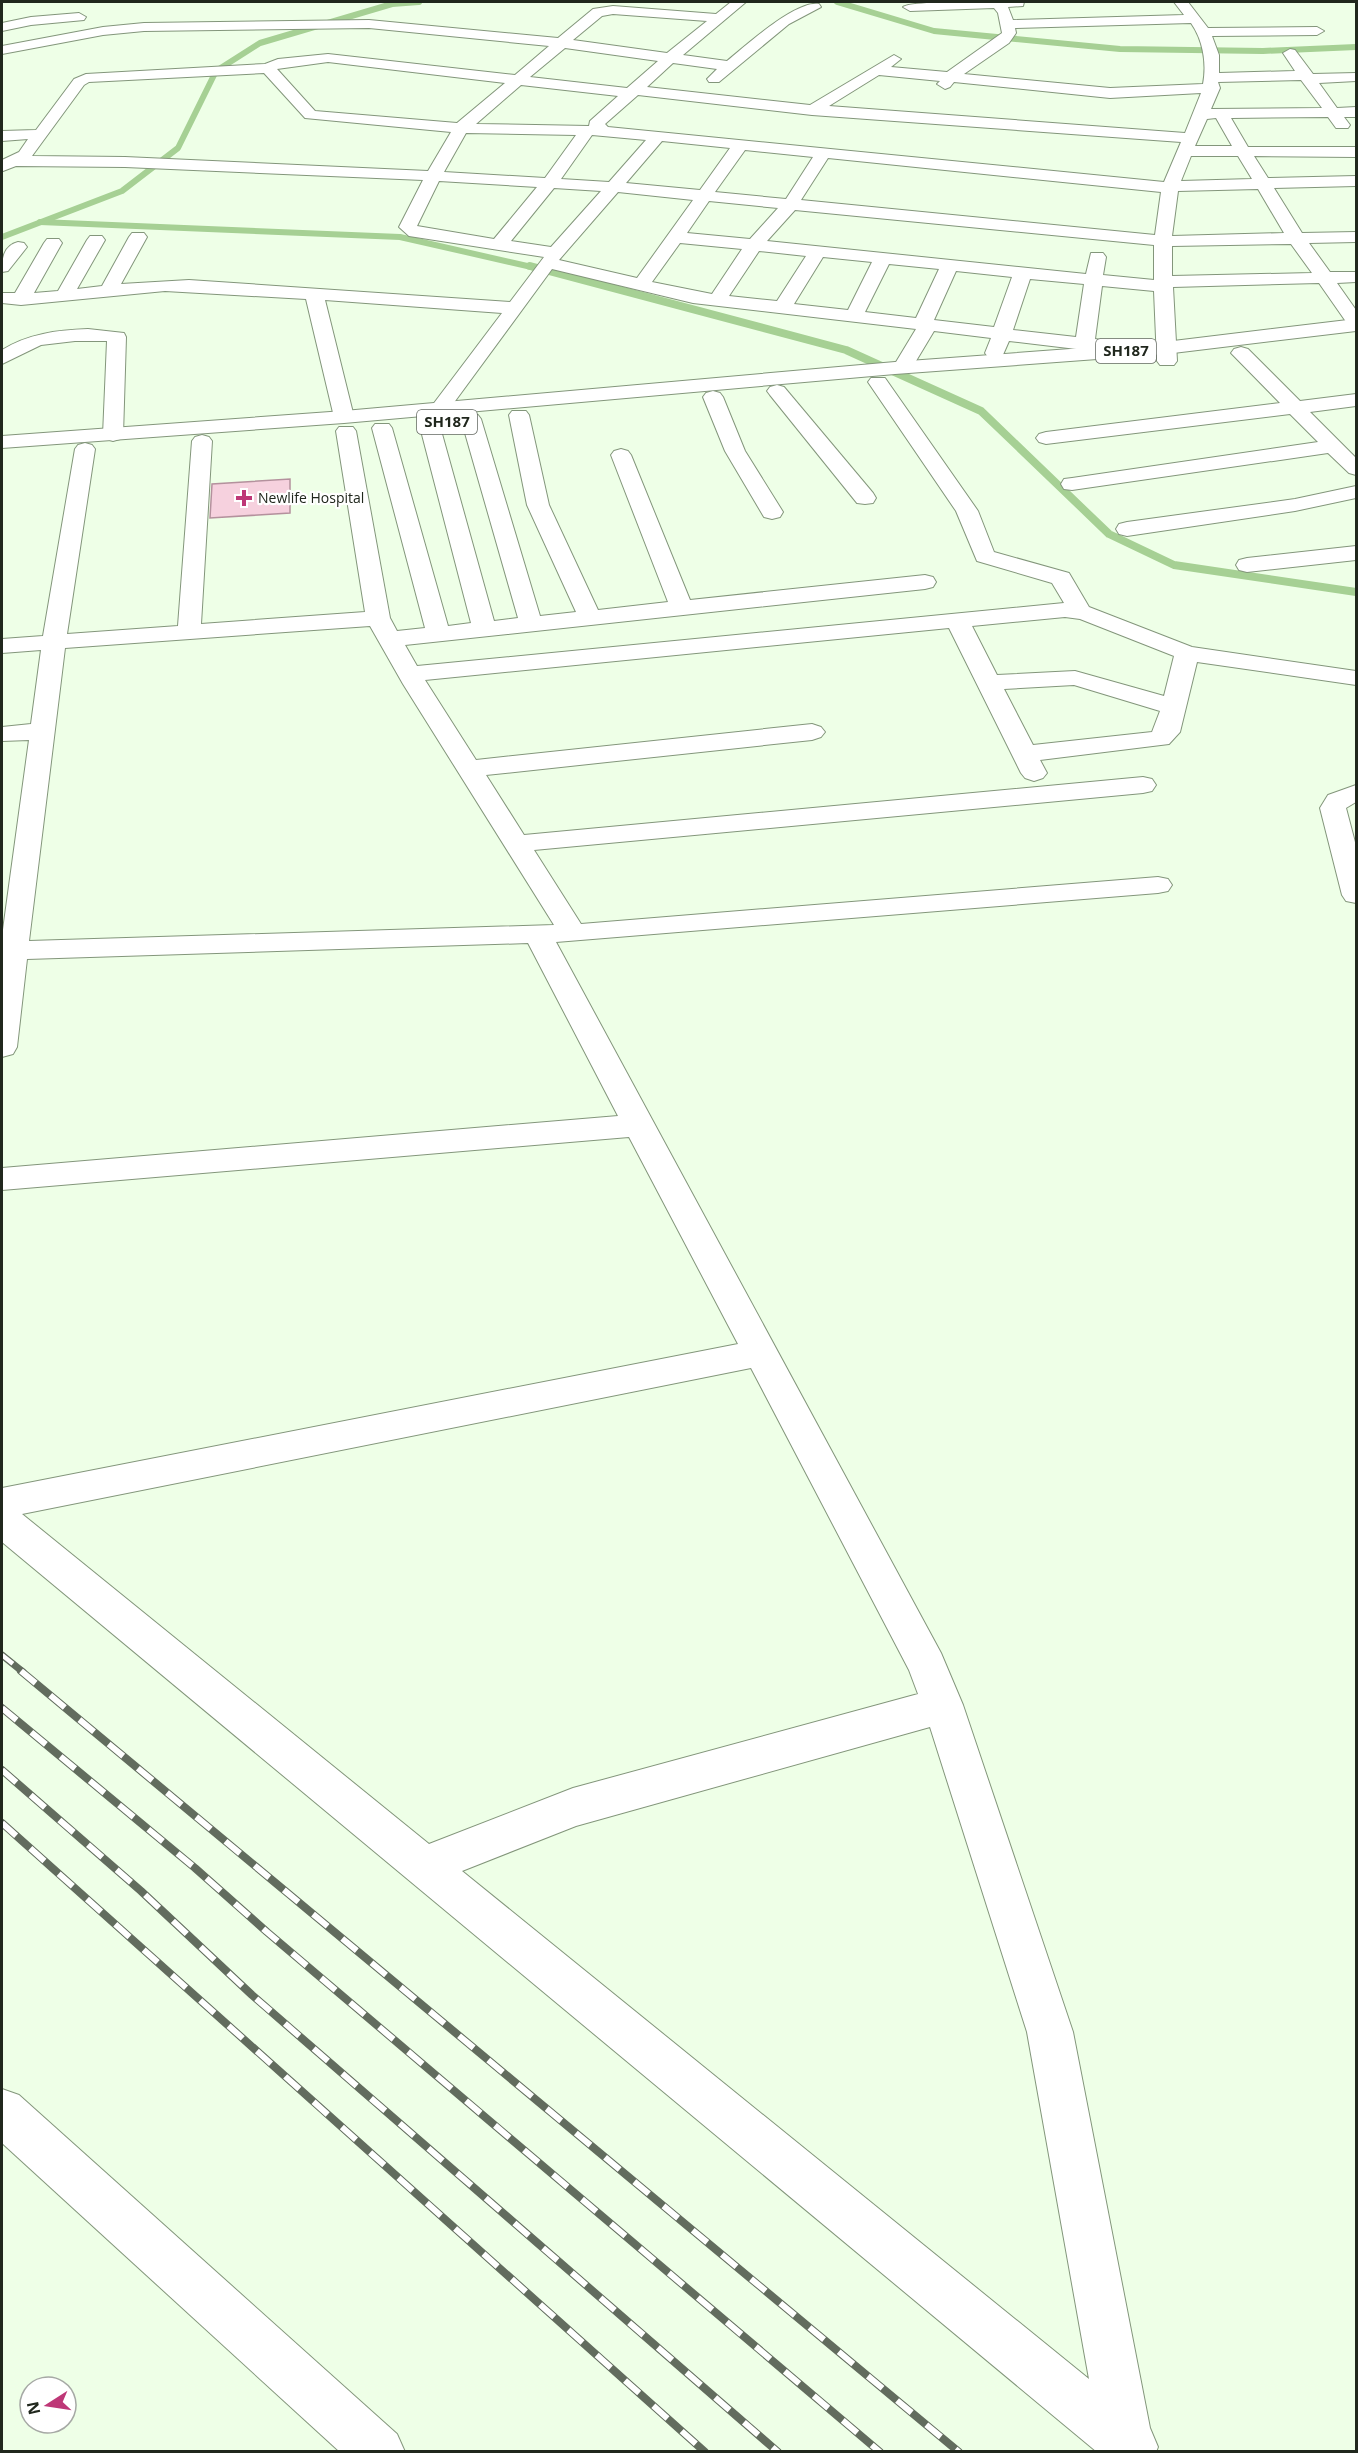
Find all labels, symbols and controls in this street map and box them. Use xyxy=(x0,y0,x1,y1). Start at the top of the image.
road number: SH187 xyxy=(1096,339,1156,363)
road number: SH187 xyxy=(417,410,477,434)
place label: Newlife Hospital xyxy=(258,488,364,507)
marker: Newlife Hospital xyxy=(235,489,253,507)
north arrow xyxy=(18,2375,78,2435)
text: N xyxy=(21,2399,45,2417)

